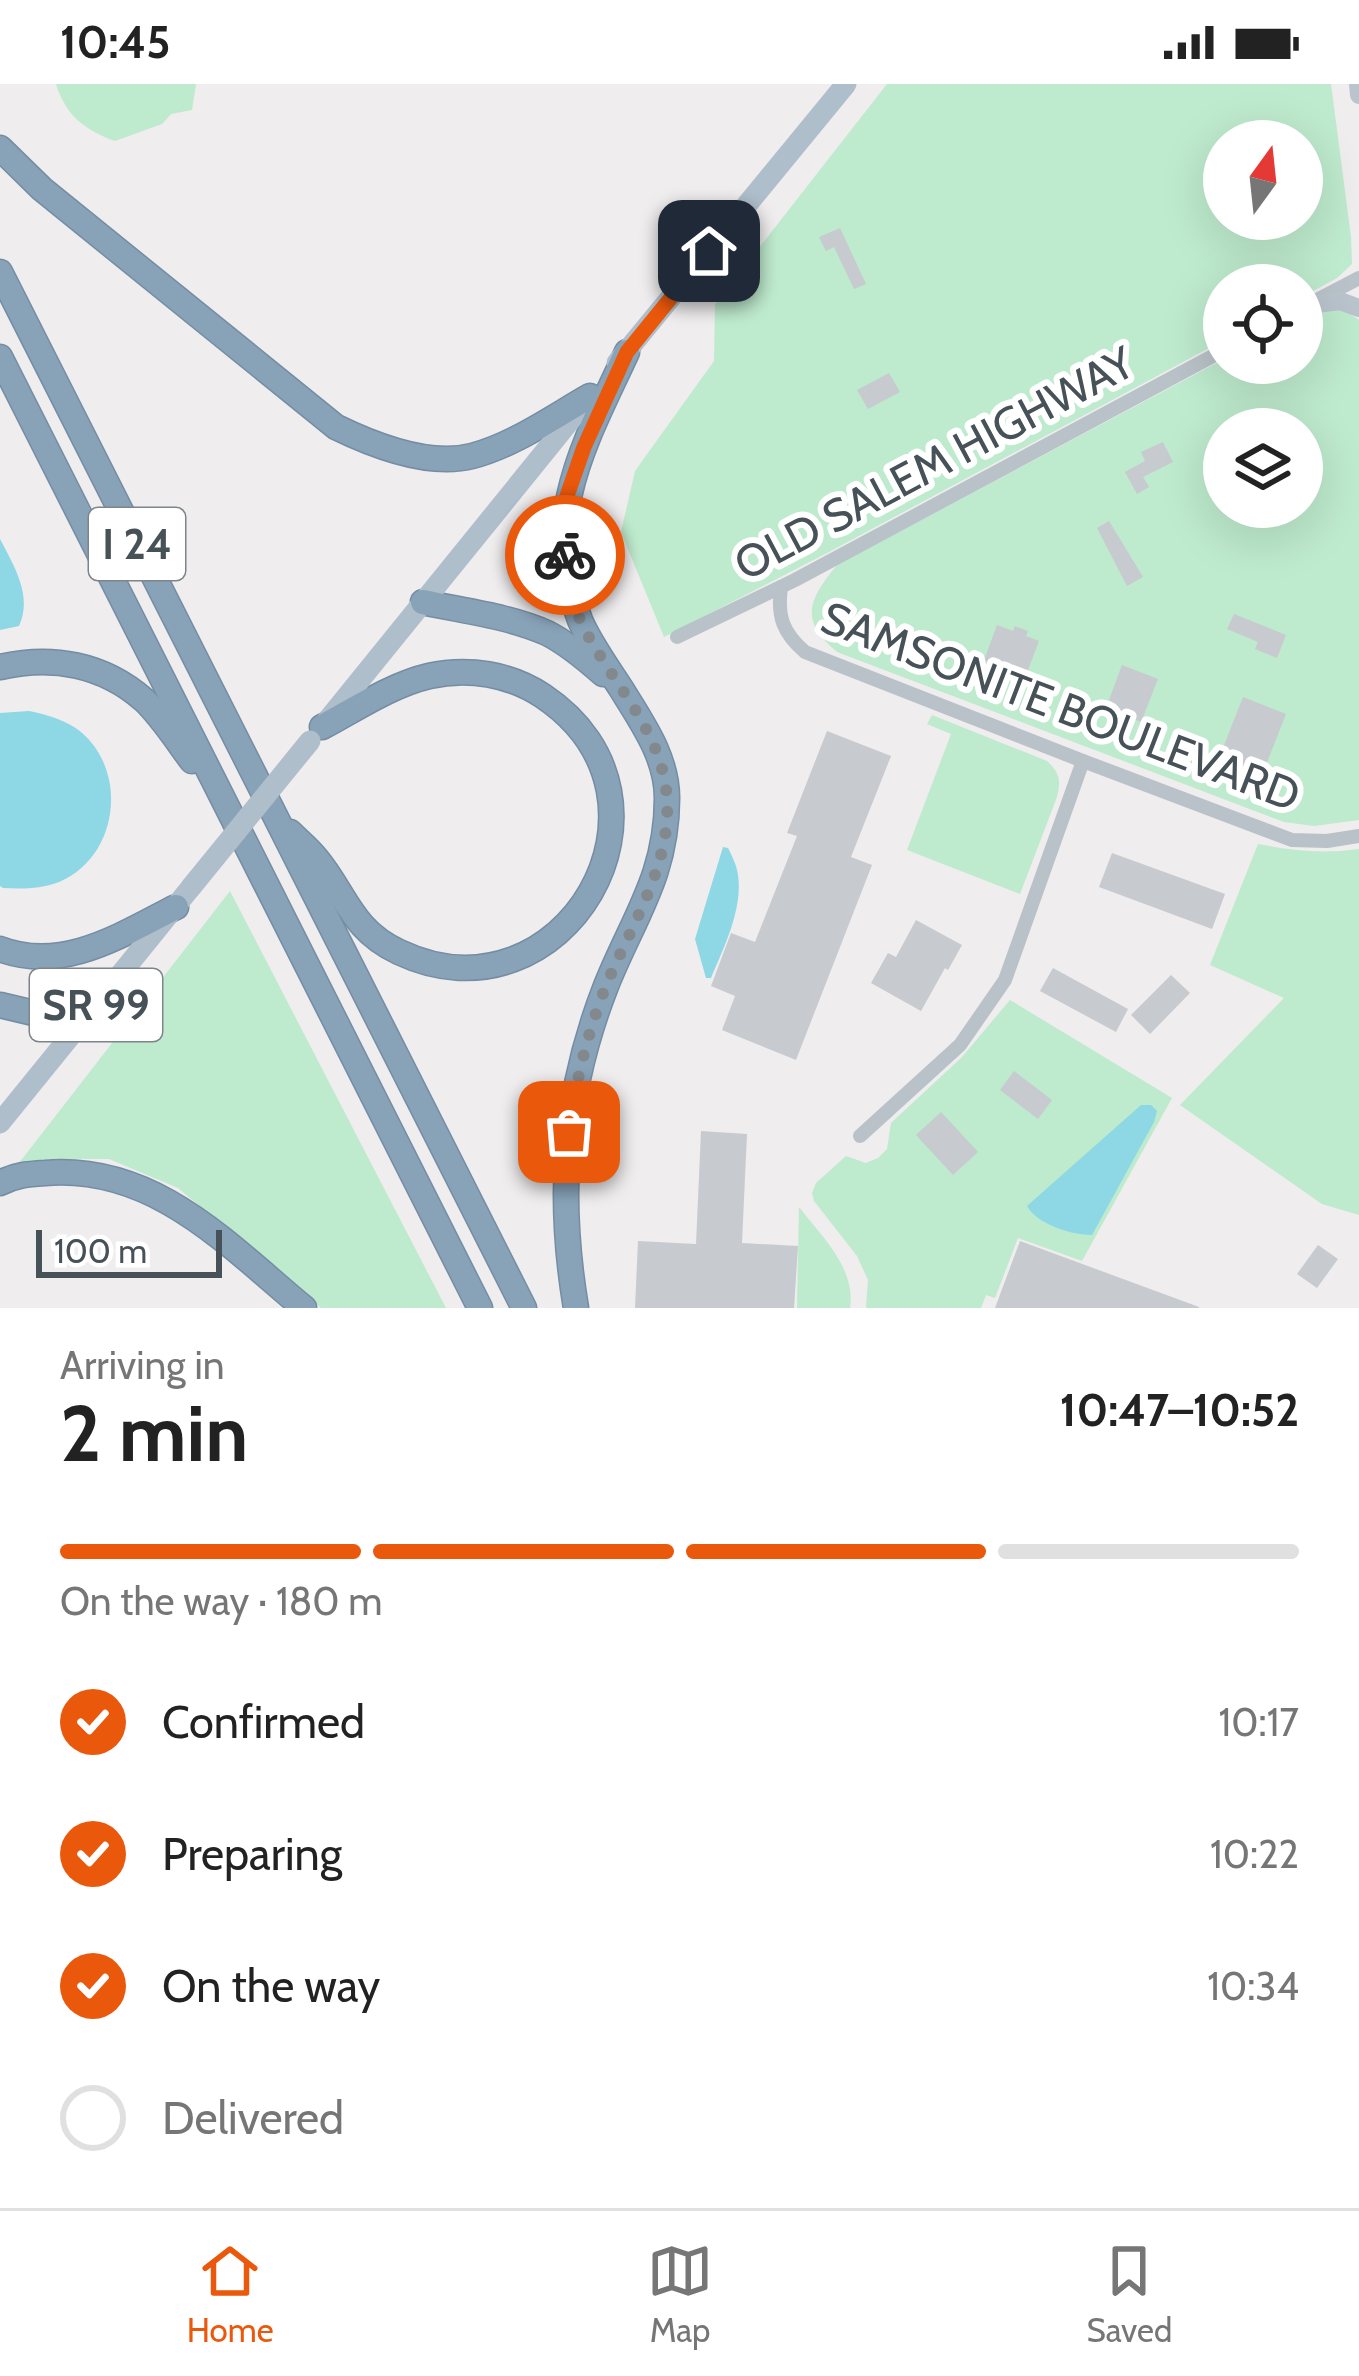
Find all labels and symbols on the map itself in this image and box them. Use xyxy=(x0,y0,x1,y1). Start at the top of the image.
north arrow xyxy=(1203,120,1323,240)
pin xyxy=(658,200,760,302)
street label: OLD SALEM HIGHWAY xyxy=(725,335,1143,591)
courier xyxy=(505,495,625,615)
road number: I 24 xyxy=(89,508,185,580)
street label: SAMSONITE BOULEVARD xyxy=(814,590,1308,822)
road number: SR 99 xyxy=(30,969,162,1041)
pin xyxy=(518,1081,620,1183)
scale bar xyxy=(36,1224,222,1277)

